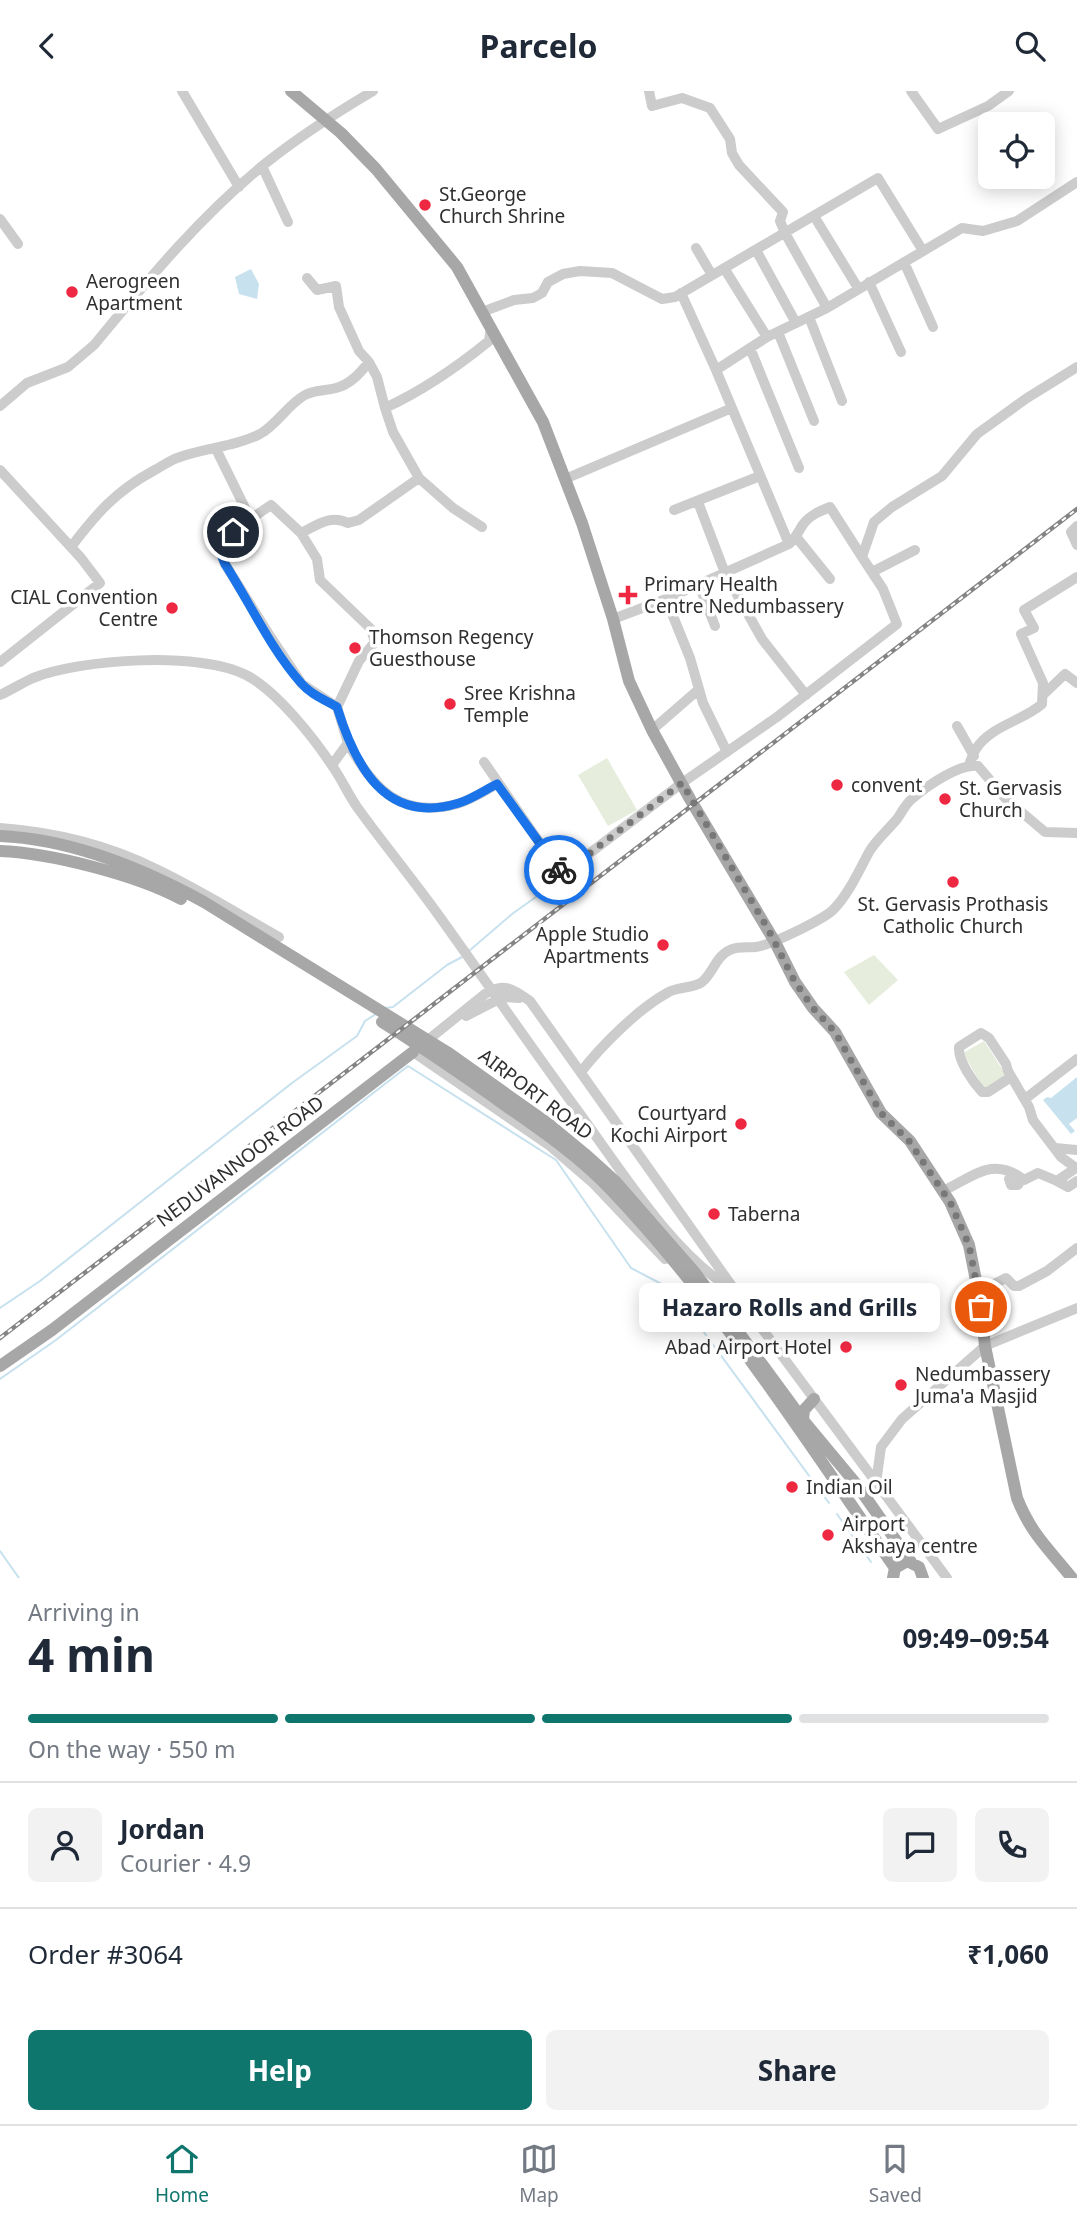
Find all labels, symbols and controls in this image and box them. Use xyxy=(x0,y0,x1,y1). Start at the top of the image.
text: Parcelo xyxy=(480,24,597,67)
icon: back xyxy=(28,27,66,65)
icon: search xyxy=(1011,27,1049,65)
map controls xyxy=(978,112,1055,189)
button: locate xyxy=(978,112,1055,189)
place label: St.George Church Shrine xyxy=(439,181,565,229)
marker: St.George Church Shrine xyxy=(417,197,433,213)
place label: Aerogreen Apartment xyxy=(86,268,182,316)
marker: Aerogreen Apartment xyxy=(64,284,80,300)
pin xyxy=(203,502,263,562)
icon: home xyxy=(214,513,252,551)
place label: Primary Health Centre Nedumbassery xyxy=(644,571,844,619)
place label: CIAL Convention Centre xyxy=(10,584,158,632)
marker: Primary Health Centre Nedumbassery xyxy=(618,585,638,605)
marker: CIAL Convention Centre xyxy=(164,600,180,616)
place label: Thomson Regency Guesthouse xyxy=(369,624,534,672)
marker: Thomson Regency Guesthouse xyxy=(347,640,363,656)
place label: Sree Krishna Temple xyxy=(464,680,576,728)
marker: Sree Krishna Temple xyxy=(442,696,458,712)
place label: convent xyxy=(851,772,922,798)
place label: St. Gervasis Church xyxy=(959,775,1062,823)
marker: convent xyxy=(829,777,845,793)
marker: St. Gervasis Church xyxy=(937,791,953,807)
courier xyxy=(524,835,594,905)
icon: bike xyxy=(540,851,578,889)
marker: St. Gervasis Prothasis Catholic Church xyxy=(945,874,961,890)
place label: St. Gervasis Prothasis Catholic Church xyxy=(858,891,1048,939)
place label: Apple Studio Apartments xyxy=(536,921,649,969)
marker: Apple Studio Apartments xyxy=(655,937,671,953)
street label: AIRPORT ROAD xyxy=(474,1043,598,1145)
street label: NEDUVANNOOR ROAD xyxy=(151,1089,329,1233)
place label: Courtyard Kochi Airport xyxy=(610,1100,727,1148)
marker: Courtyard Kochi Airport xyxy=(733,1116,749,1132)
place label: Taberna xyxy=(728,1201,800,1227)
marker: Taberna xyxy=(706,1206,722,1222)
pin xyxy=(951,1277,1011,1337)
callout: Hazaro Rolls and Grills xyxy=(638,1283,939,1331)
icon: bag xyxy=(962,1288,1000,1326)
text: Hazaro Rolls and Grills xyxy=(662,1291,917,1323)
place label: Abad Airport Hotel xyxy=(665,1334,832,1360)
marker: Abad Airport Hotel xyxy=(838,1339,854,1355)
place label: Nedumbassery Juma'a Masjid xyxy=(913,1361,1050,1409)
marker: Nedumbassery Juma'a Masjid xyxy=(893,1377,909,1393)
place label: Indian Oil xyxy=(806,1474,893,1500)
marker: Indian Oil xyxy=(784,1479,800,1495)
place label: Airport Akshaya centre xyxy=(842,1511,978,1559)
marker: Airport Akshaya centre xyxy=(820,1527,836,1543)
text: Arriving in xyxy=(28,1596,140,1628)
text: 09:49–09:54 xyxy=(902,1620,1049,1656)
text: 4 min xyxy=(28,1623,155,1685)
text: On the way · 550 m xyxy=(28,1733,235,1765)
button: person xyxy=(28,1808,102,1882)
button: chat xyxy=(883,1808,957,1882)
button: phone xyxy=(975,1808,1049,1882)
text: Jordan xyxy=(120,1811,205,1847)
text: Courier · 4.9 xyxy=(120,1847,251,1879)
text: Order #3064 xyxy=(28,1936,183,1972)
text: ₹1,060 xyxy=(967,1936,1049,1972)
button: Help xyxy=(28,2030,532,2110)
button: Share xyxy=(546,2030,1049,2110)
tab: Home xyxy=(155,2140,209,2208)
tab: Map xyxy=(519,2140,559,2208)
tab: Saved xyxy=(869,2140,922,2208)

